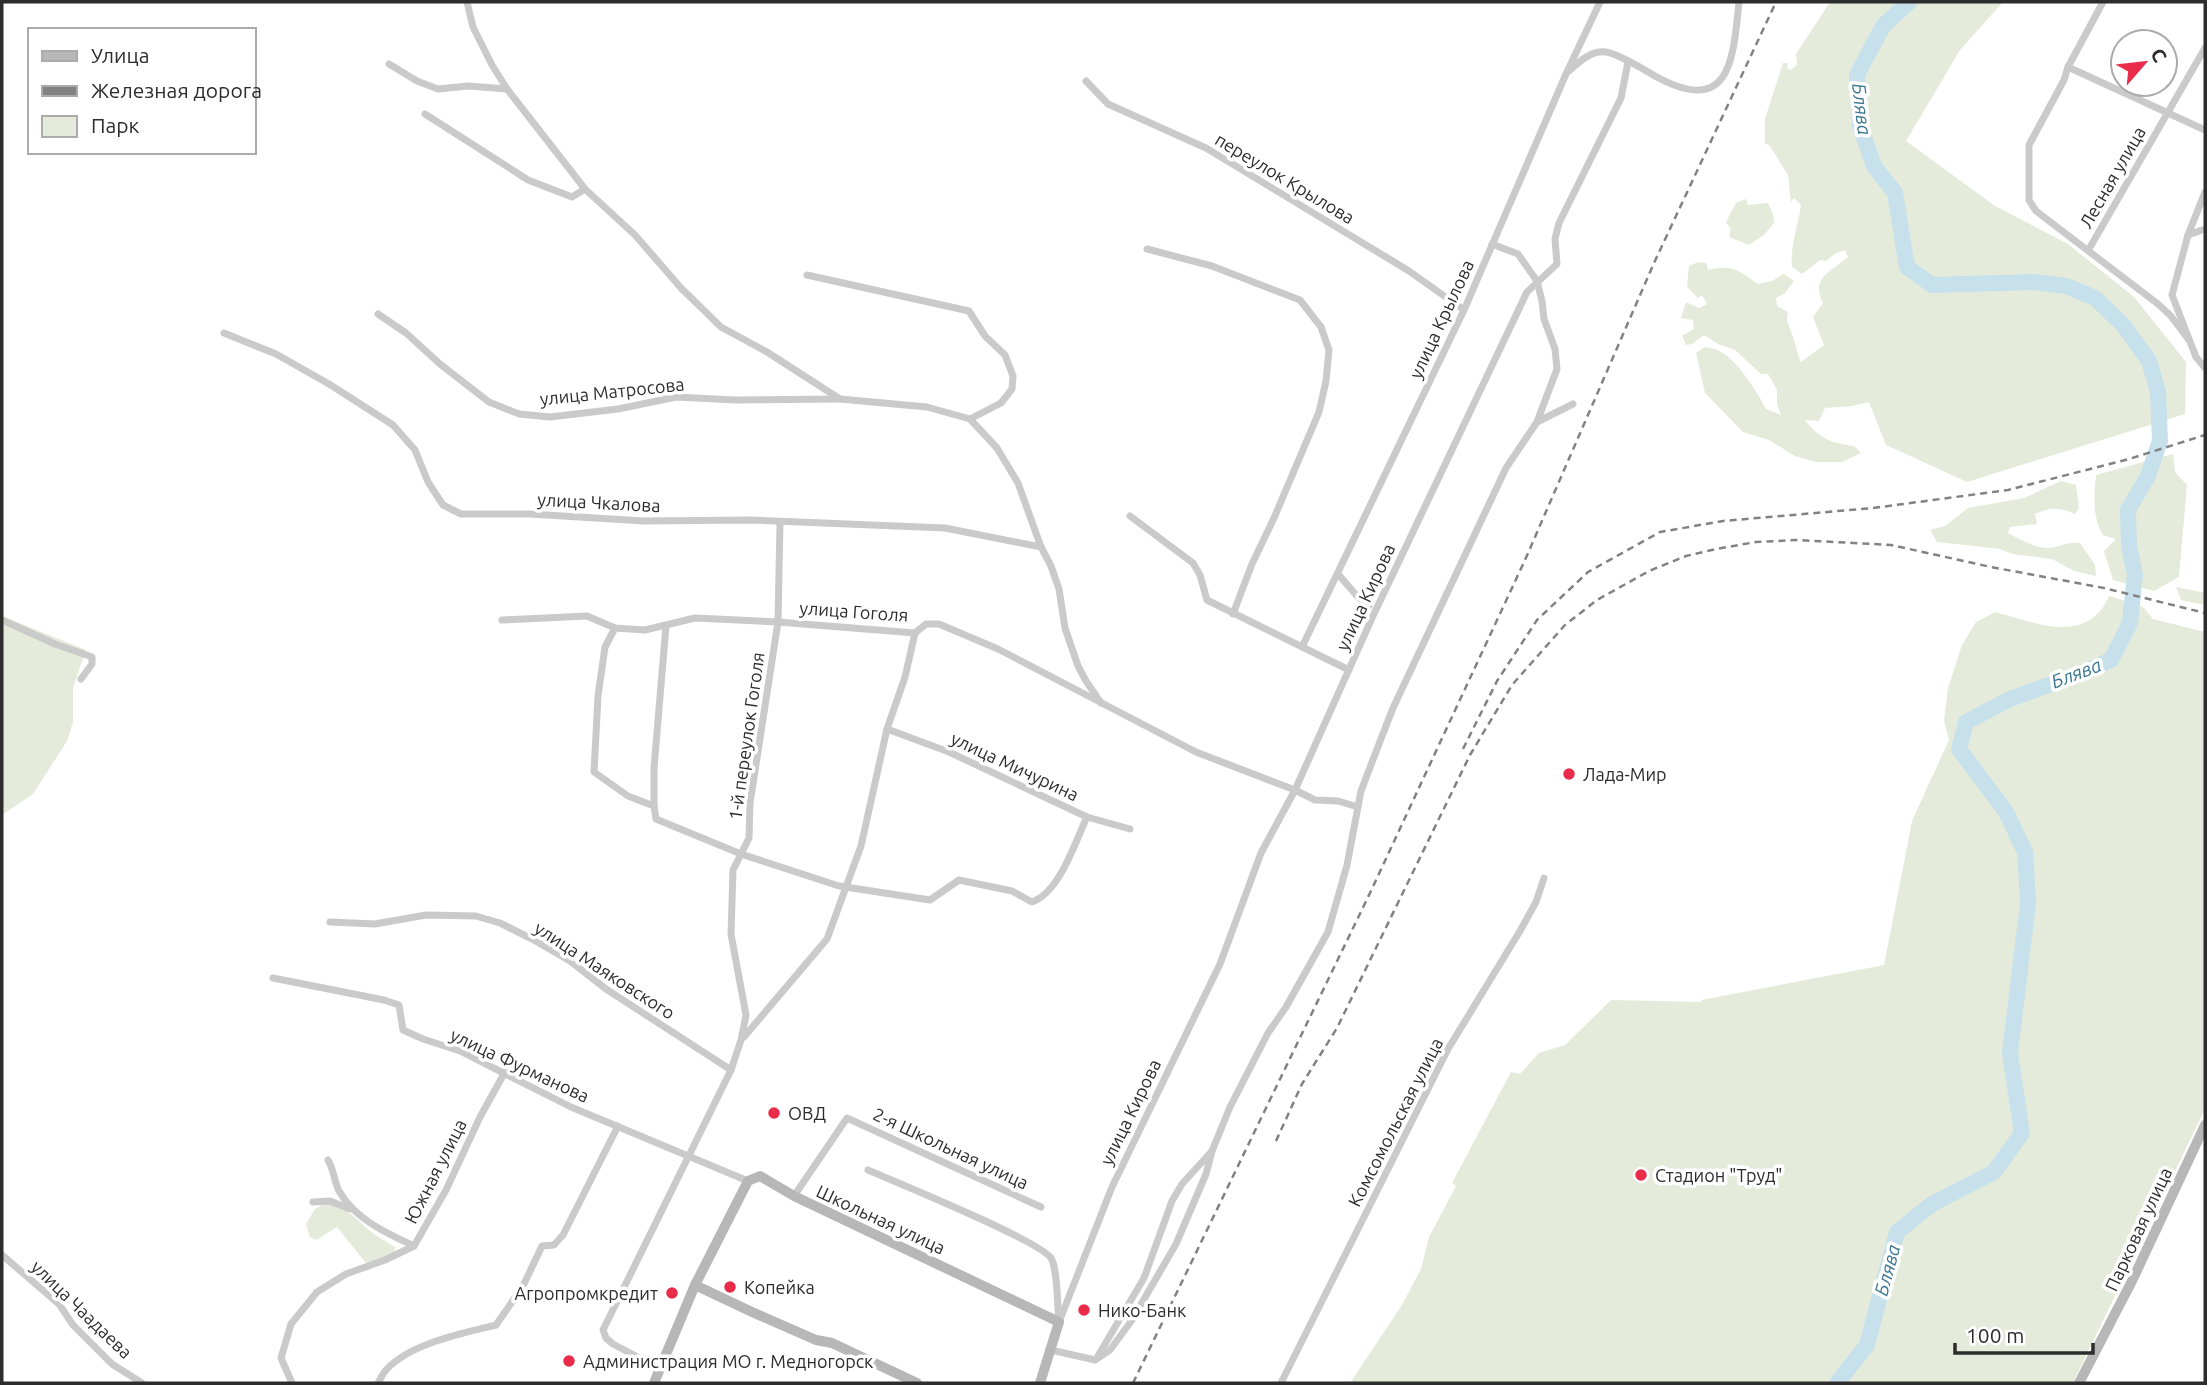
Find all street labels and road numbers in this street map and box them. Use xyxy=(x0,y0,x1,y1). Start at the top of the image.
street label: Лесная улица xyxy=(2075,123,2149,231)
street label: переулок Крылова xyxy=(1212,129,1358,227)
street label: улица Крылова xyxy=(1405,257,1477,381)
street label: улица Матросова xyxy=(539,373,685,409)
street label: улица Чкалова xyxy=(537,489,661,515)
street label: улица Кирова xyxy=(1332,541,1398,653)
street label: улица Гоголя xyxy=(799,597,909,625)
street label: 1-й переулок Гоголя xyxy=(724,651,768,821)
street label: улица Мичурина xyxy=(948,728,1082,804)
street label: улица Маяковского xyxy=(531,917,679,1023)
street label: улица Фурманова xyxy=(447,1024,593,1106)
street label: Комсомольская улица xyxy=(1344,1034,1446,1210)
street label: улица Кирова xyxy=(1096,1056,1164,1168)
street label: 2-я Школьная улица xyxy=(870,1103,1032,1193)
street label: Южная улица xyxy=(400,1115,470,1227)
street label: Парковая улица xyxy=(2101,1164,2175,1294)
street label: Школьная улица xyxy=(813,1180,949,1258)
street label: улица Чаадаева xyxy=(28,1256,136,1362)

